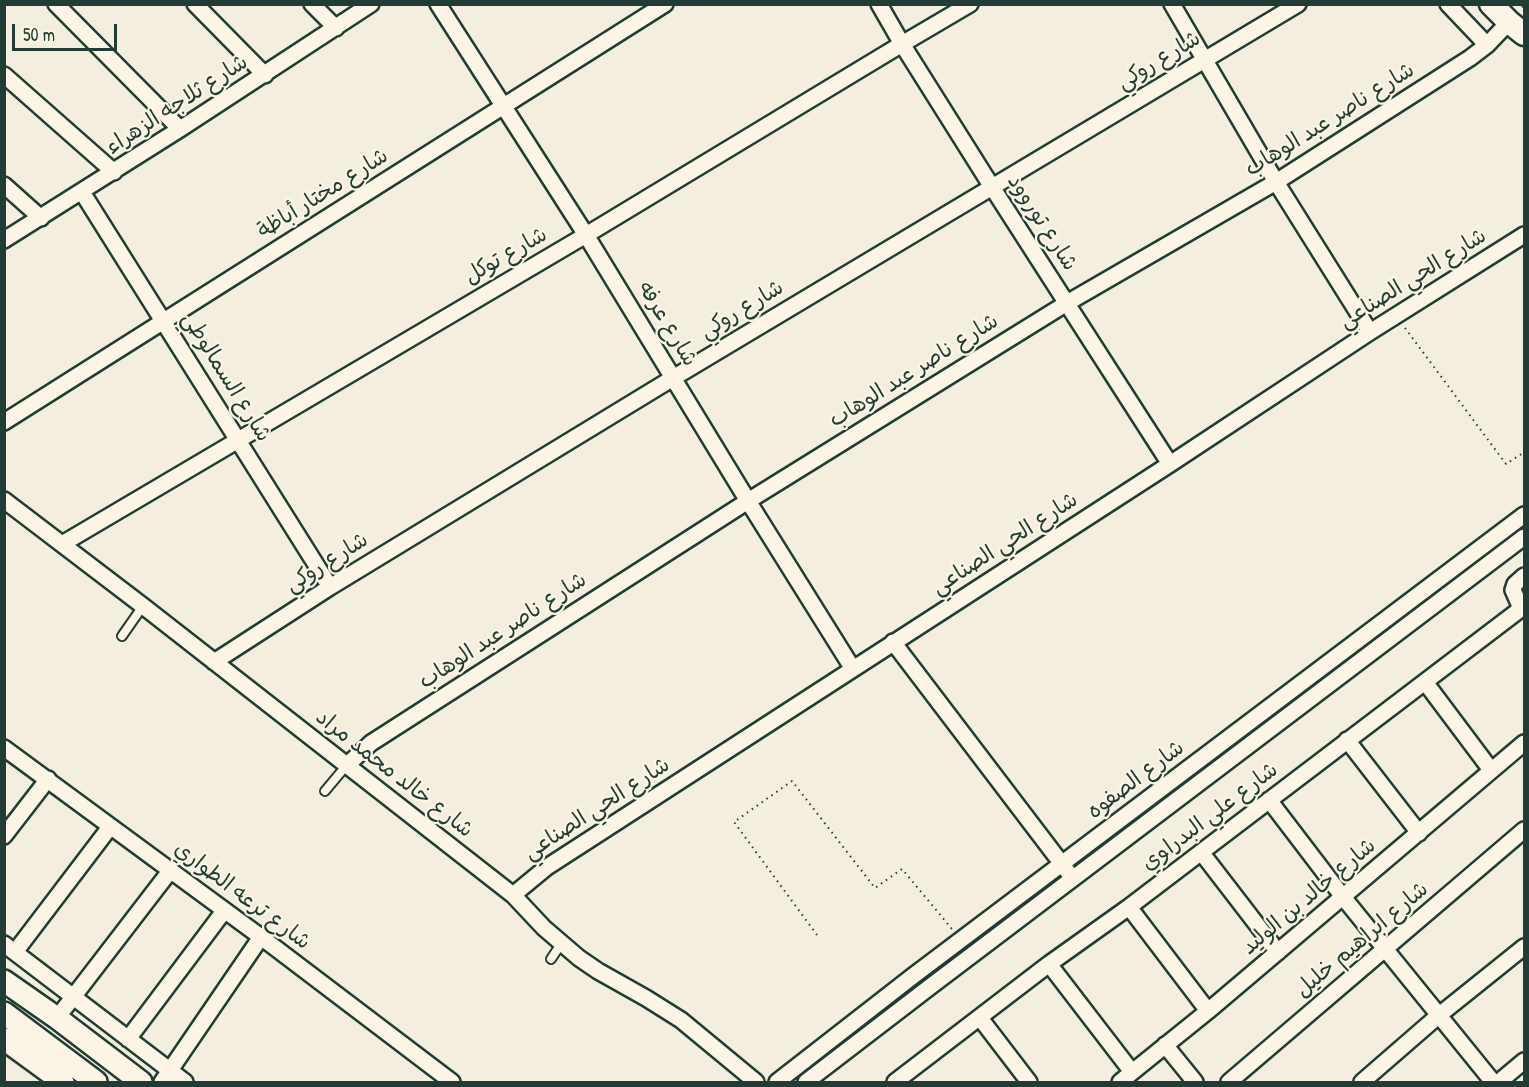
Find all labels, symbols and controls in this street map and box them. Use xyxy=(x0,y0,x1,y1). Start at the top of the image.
scale bar xyxy=(15,12,120,50)
text: 50 m xyxy=(23,22,55,47)
street label: شارع روكي xyxy=(1112,26,1206,96)
street label: شارع ثلاجه الزهراء xyxy=(101,49,253,161)
street label: شارع ناصر عبد الوهاب xyxy=(1240,57,1420,183)
street label: شارع مختار أباظة xyxy=(253,143,393,245)
street label: شارع توروود xyxy=(1001,170,1083,276)
street label: شارع توكل xyxy=(460,222,552,290)
street label: شارع الحي الصناعي xyxy=(1334,223,1492,335)
street label: شارع روكي xyxy=(695,275,789,345)
street label: شارع عرفه xyxy=(631,277,703,371)
street label: شارع السمالوطي xyxy=(176,307,276,447)
street label: شارع ناصر عبد الوهاب xyxy=(824,308,1004,434)
street label: شارع الحي الصناعي xyxy=(927,487,1083,601)
street label: شارع روكي xyxy=(281,527,373,599)
street label: شارع ناصر عبد الوهاب xyxy=(414,567,592,695)
street label: شارع خالد محمد مراد xyxy=(310,704,478,844)
street label: شارع الصفوه xyxy=(1082,735,1190,825)
street label: شارع الحي الصناعي xyxy=(519,752,675,866)
street label: شارع علي البدراوي xyxy=(1136,757,1284,877)
street label: شارع خالد بن الوليد xyxy=(1236,833,1382,961)
street label: شارع ترعه الطواري xyxy=(169,836,315,956)
street label: شارع ابراهيم خليل xyxy=(1290,877,1434,1003)

